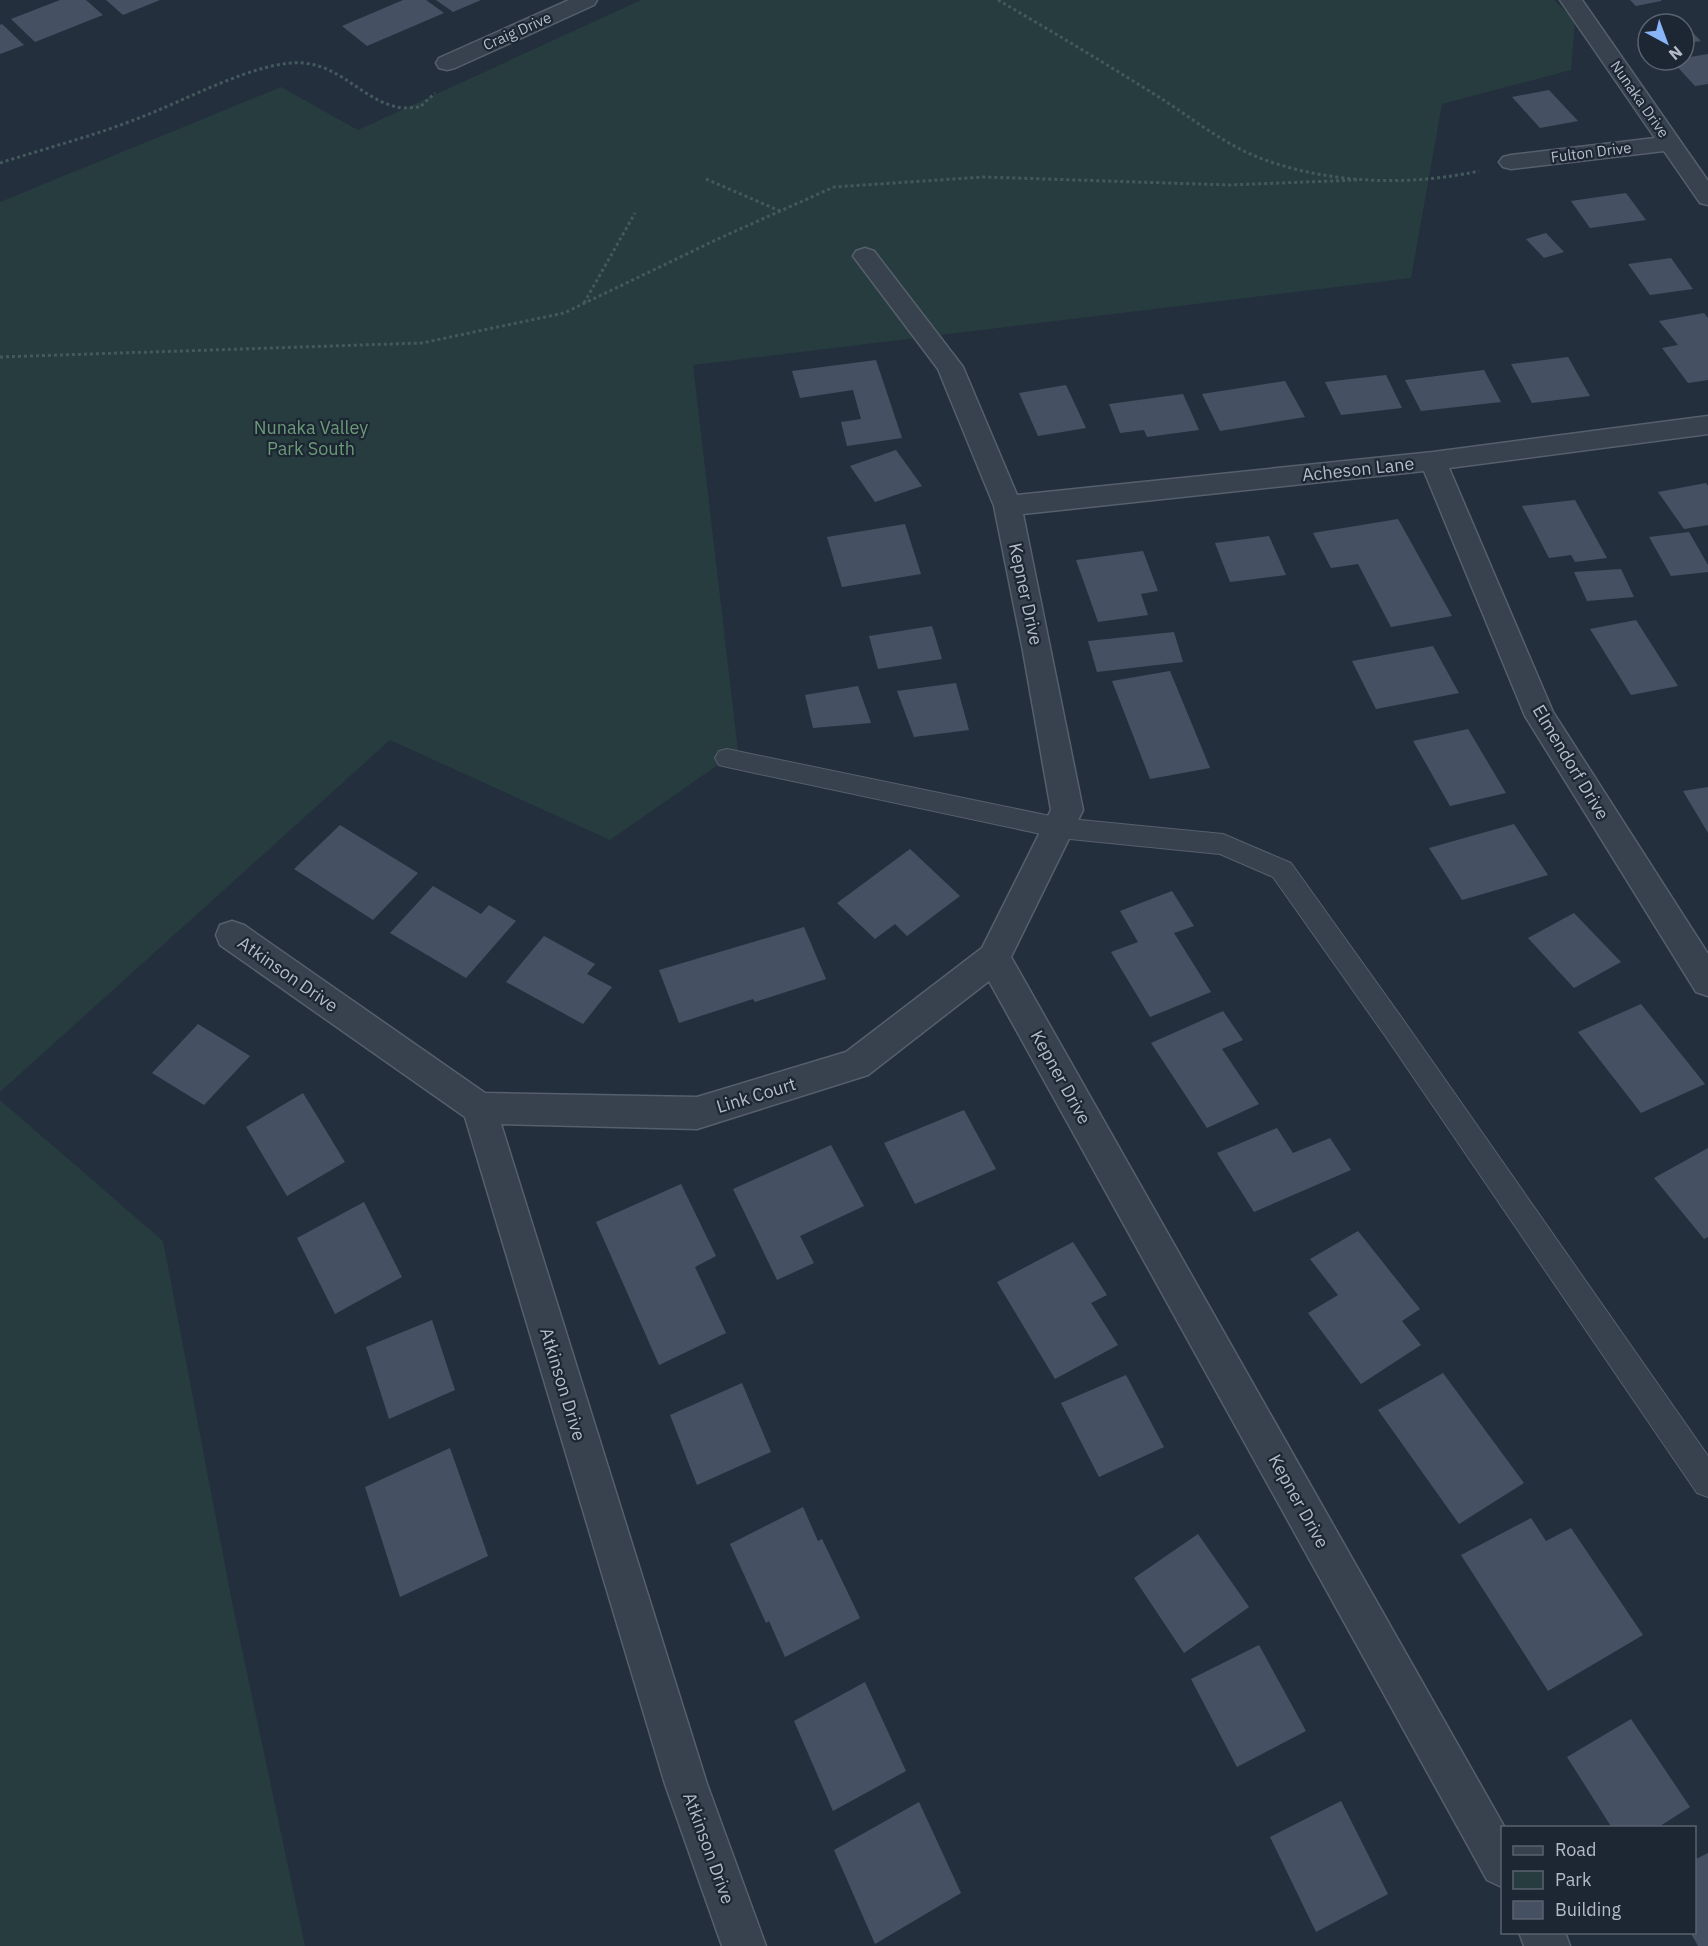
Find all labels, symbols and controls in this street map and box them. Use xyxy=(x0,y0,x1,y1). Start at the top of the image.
street label: Craig Drive xyxy=(480,8,554,54)
north arrow xyxy=(1636,12,1696,72)
text: N xyxy=(1665,42,1687,65)
street label: Nunaka Drive xyxy=(1606,57,1674,141)
street label: Fulton Drive xyxy=(1550,138,1632,166)
park label: Nunaka Valley Park South xyxy=(254,416,368,460)
street label: Acheson Lane xyxy=(1301,452,1415,486)
street label: Kepner Drive xyxy=(1004,541,1048,647)
street label: Elmendorf Drive xyxy=(1528,700,1614,824)
street label: Atkinson Drive xyxy=(233,931,343,1017)
street label: Kepner Drive xyxy=(1026,1026,1096,1128)
street label: Link Court xyxy=(713,1072,799,1118)
street label: Atkinson Drive xyxy=(535,1325,591,1443)
street label: Kepner Drive xyxy=(1264,1450,1334,1552)
street label: Atkinson Drive xyxy=(678,1789,740,1907)
legend xyxy=(1501,1826,1696,1934)
text: Road xyxy=(1555,1838,1596,1861)
text: Park xyxy=(1555,1868,1592,1891)
text: Building xyxy=(1555,1898,1622,1921)

